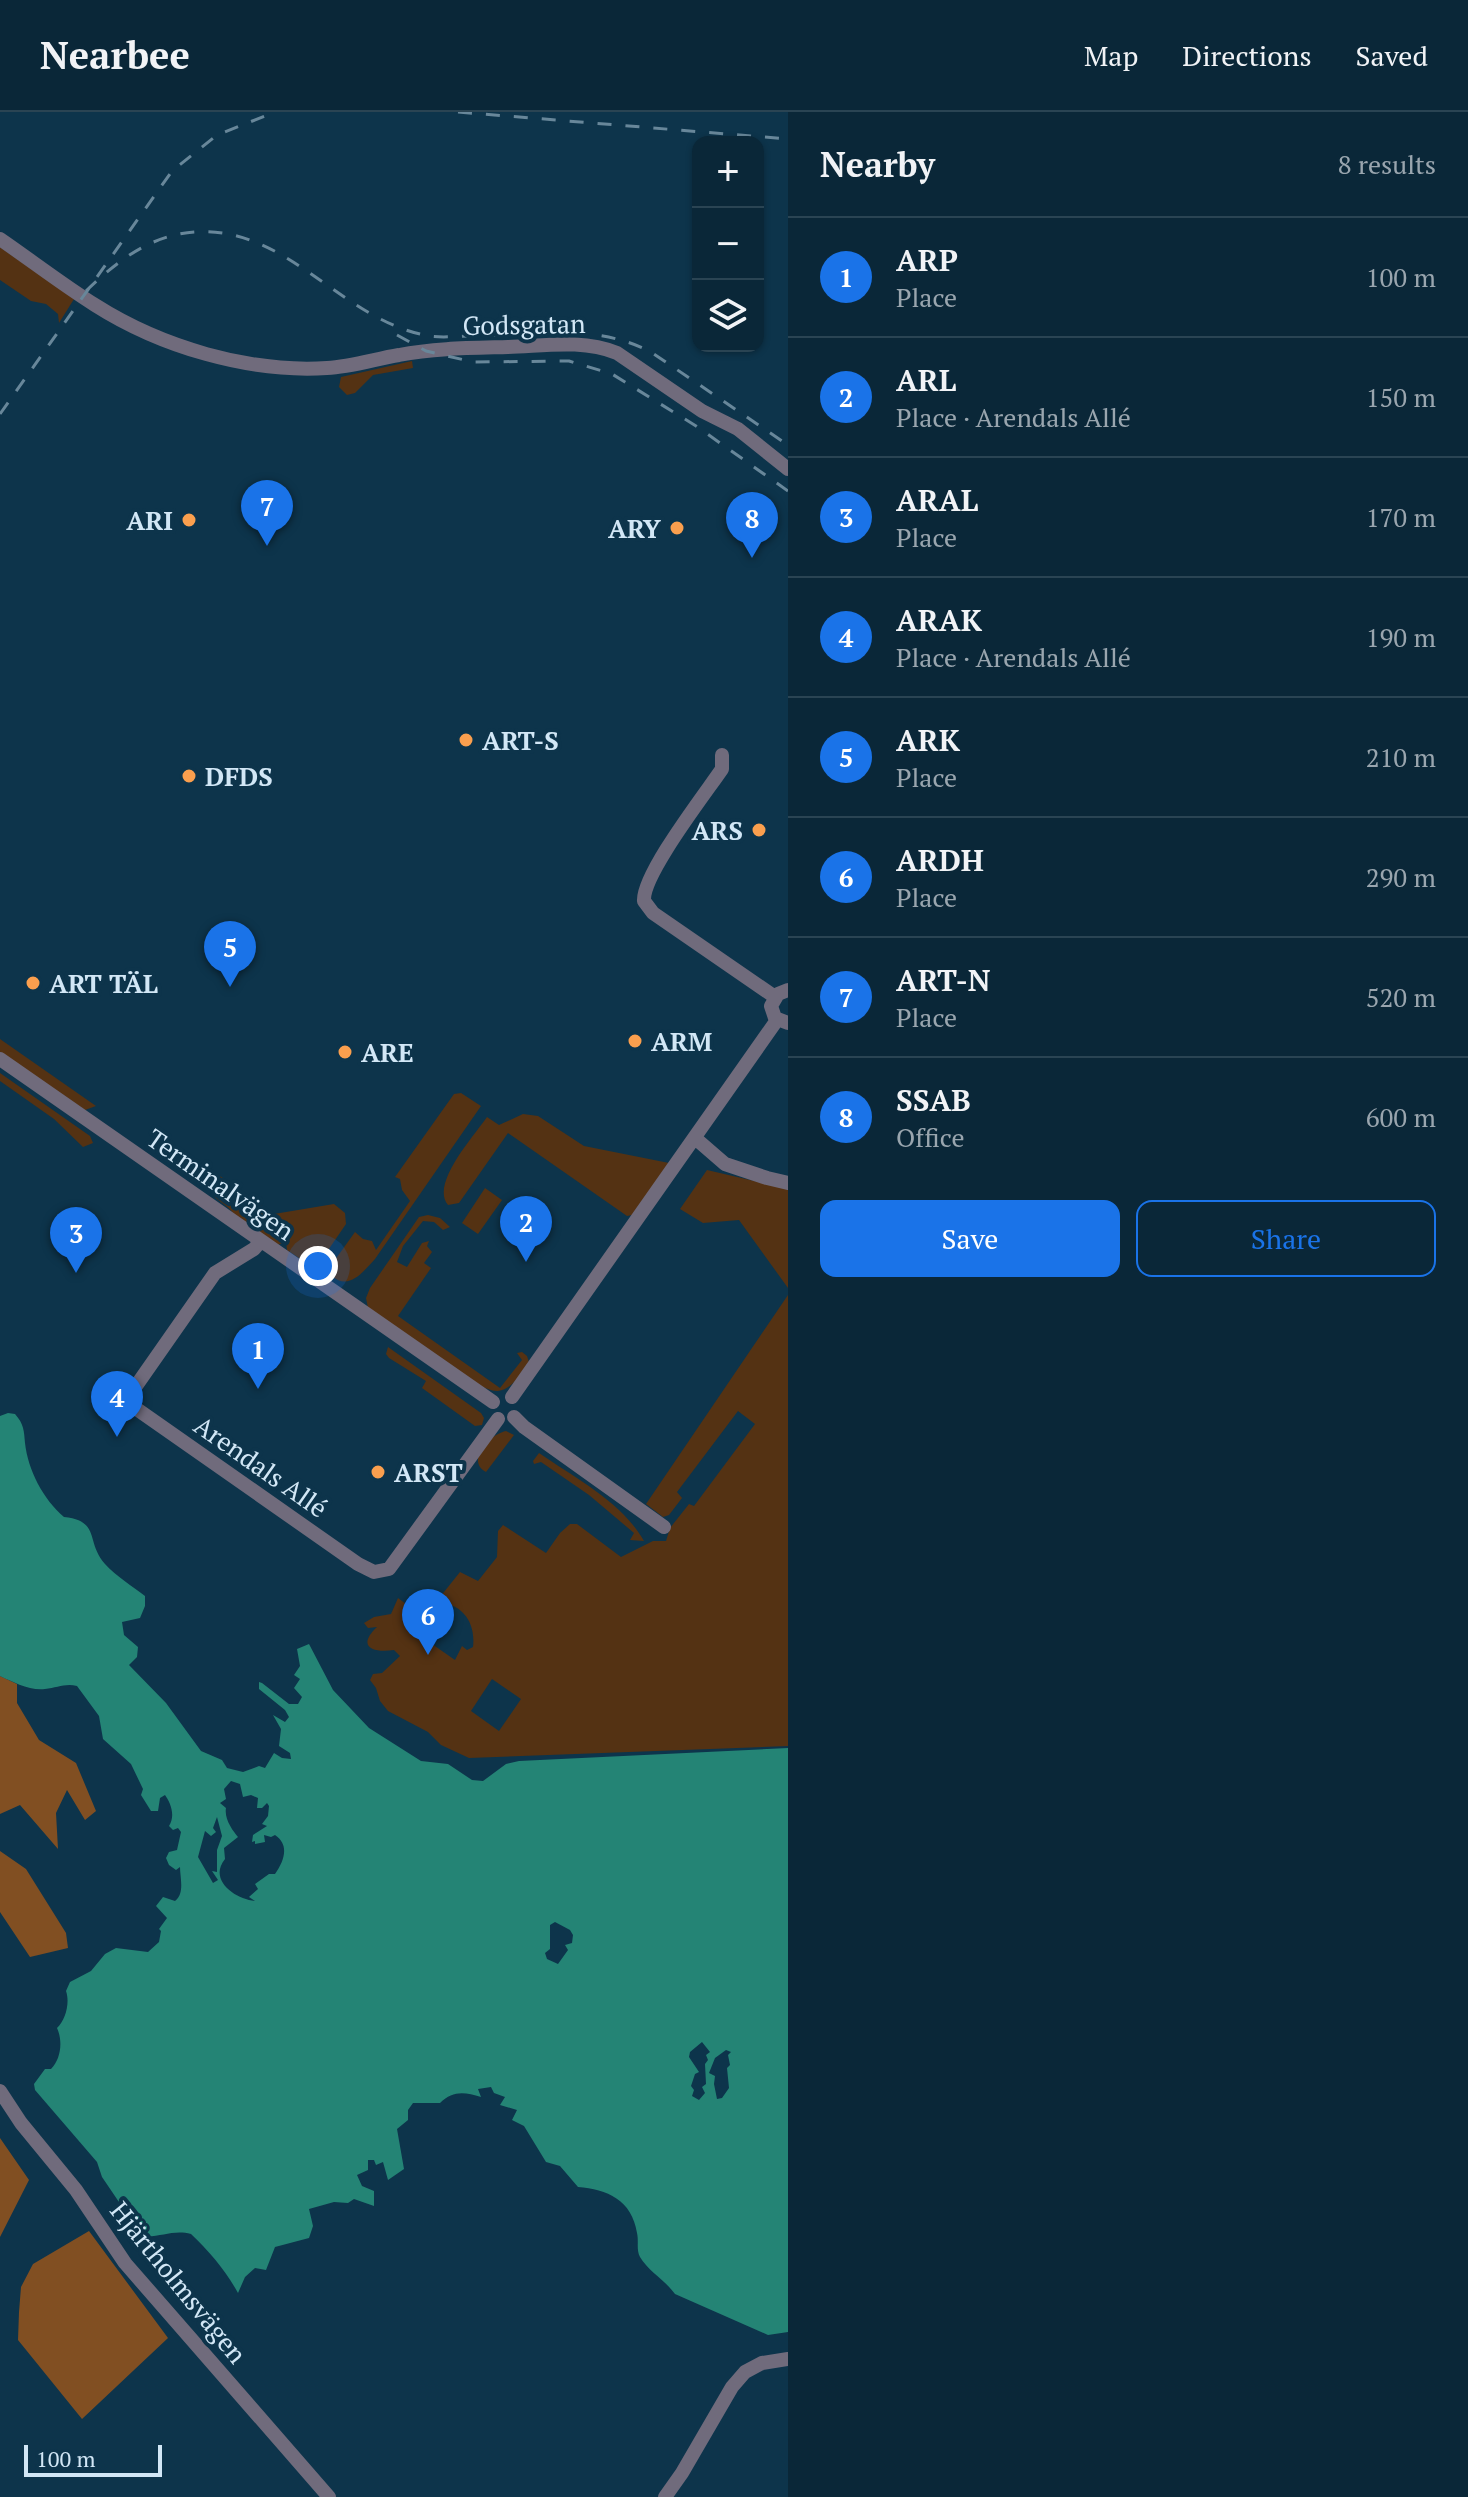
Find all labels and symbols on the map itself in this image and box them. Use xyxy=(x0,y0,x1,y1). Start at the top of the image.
street label: Godsgatan xyxy=(462,306,586,342)
pin: 7 xyxy=(241,480,293,546)
pin: 8 xyxy=(726,492,778,558)
place label: ARI xyxy=(126,503,173,537)
marker: ARI xyxy=(180,511,198,529)
place label: ARY xyxy=(608,511,662,545)
marker: ARY xyxy=(668,519,686,537)
place label: ART-S xyxy=(482,723,559,757)
marker: ART-S xyxy=(457,731,475,749)
place label: DFDS xyxy=(205,759,273,793)
marker: DFDS xyxy=(180,767,198,785)
place label: ARS xyxy=(691,813,743,847)
marker: ARS xyxy=(750,821,768,839)
pin: 5 xyxy=(204,921,256,987)
place label: ART TÄL xyxy=(49,966,158,1000)
marker: ART TÄL xyxy=(24,974,42,992)
place label: ARM xyxy=(651,1024,712,1058)
marker: ARM xyxy=(626,1032,644,1050)
place label: ARE xyxy=(361,1035,414,1069)
marker: ARE xyxy=(336,1043,354,1061)
street label: Terminalvägen xyxy=(141,1121,301,1247)
pin: 2 xyxy=(500,1196,552,1262)
pin: 3 xyxy=(50,1207,102,1273)
your location xyxy=(298,1246,338,1286)
pin: 1 xyxy=(232,1323,284,1389)
pin: 4 xyxy=(91,1371,143,1437)
street label: Arendals Allé xyxy=(188,1408,334,1524)
place label: ARST xyxy=(394,1455,463,1489)
marker: ARST xyxy=(369,1463,387,1481)
pin: 6 xyxy=(402,1589,454,1655)
street label: Hjärtholmsvägen xyxy=(103,2194,255,2370)
scale bar xyxy=(24,2441,162,2477)

